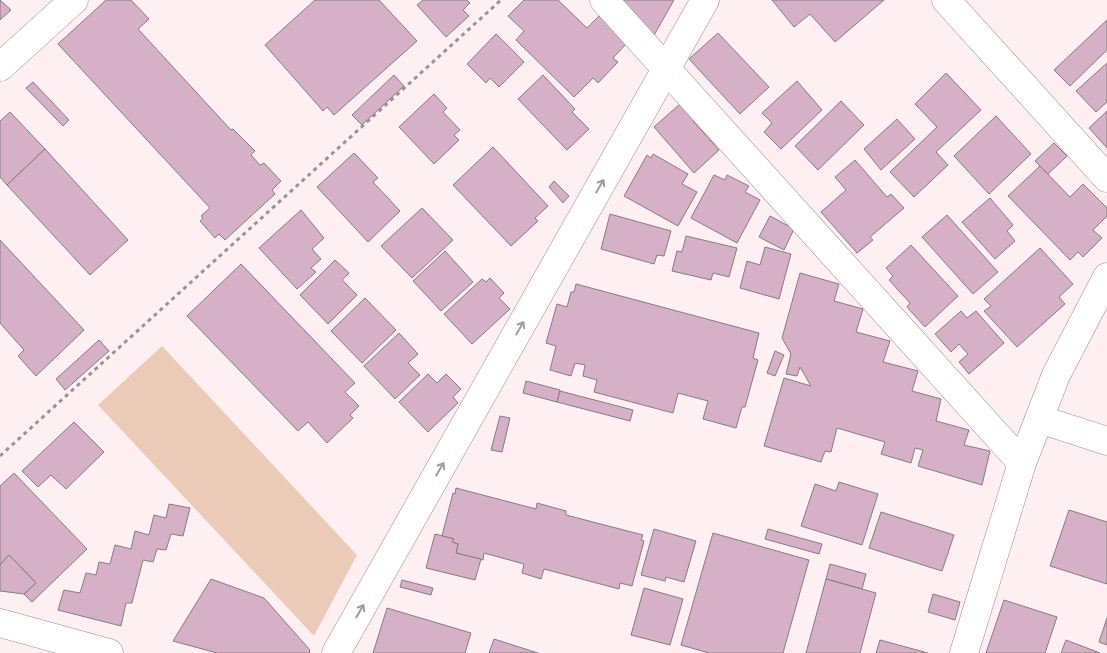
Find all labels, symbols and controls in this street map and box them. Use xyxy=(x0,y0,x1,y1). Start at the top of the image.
one-way arrow xyxy=(595,179,605,194)
one-way arrow xyxy=(515,320,525,335)
one-way arrow xyxy=(435,462,445,477)
one-way arrow xyxy=(355,603,365,618)

